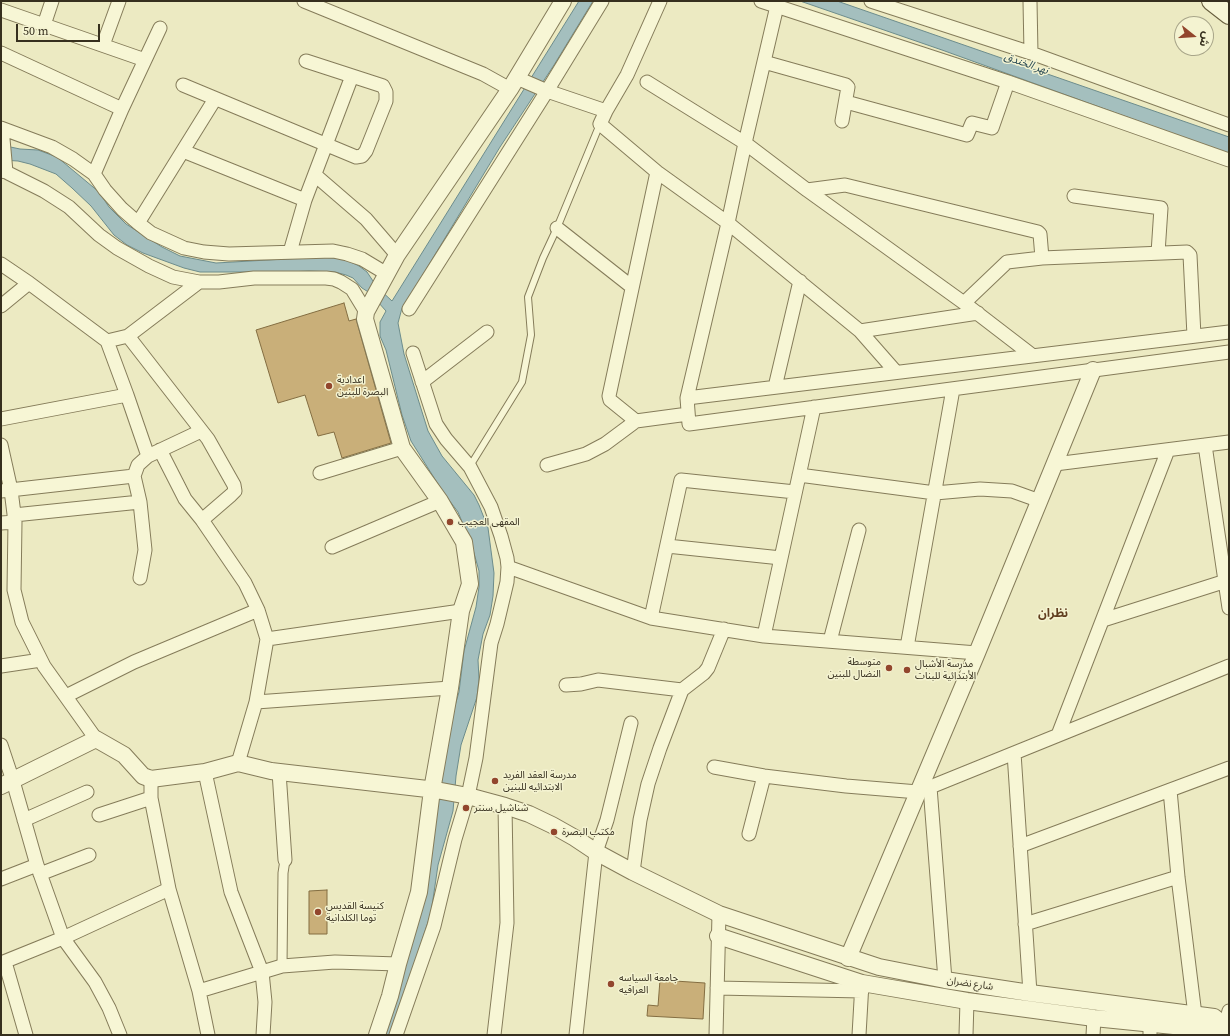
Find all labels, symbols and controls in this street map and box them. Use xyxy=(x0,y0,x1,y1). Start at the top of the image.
scale bar xyxy=(18,16,102,42)
north arrow xyxy=(1174,16,1214,56)
text: 50 m xyxy=(23,23,49,39)
text: ش xyxy=(1196,30,1214,49)
water label: نهر الخندق xyxy=(1002,50,1050,78)
place label: اعدادية البصرة للبنين xyxy=(337,374,388,398)
marker: اعدادية البصرة للبنين xyxy=(324,381,334,391)
place label: المقهى العجيب xyxy=(458,516,520,528)
marker: المقهى العجيب xyxy=(445,517,455,527)
district label: نظران xyxy=(1038,607,1068,621)
place label: متوسطة النضال للبنين xyxy=(827,656,881,680)
place label: مدرسة الأشبال الأبتدائية للبنات xyxy=(915,658,976,682)
marker: متوسطة النضال للبنين xyxy=(884,663,894,673)
marker: مدرسة الأشبال الأبتدائية للبنات xyxy=(902,665,912,675)
place label: مدرسة العقد الفريد الابتدائيه للبنين xyxy=(503,769,577,792)
marker: مدرسة العقد الفريد الابتدائيه للبنين xyxy=(490,776,500,786)
place label: شناشيل سنتر xyxy=(474,802,528,814)
marker: شناشيل سنتر xyxy=(461,803,471,813)
place label: مكتب البصرة xyxy=(562,826,615,838)
marker: مكتب البصرة xyxy=(549,827,559,837)
place label: كنيسة القديس توما الكلدانية xyxy=(326,900,384,924)
marker: كنيسة القديس توما الكلدانية xyxy=(313,907,323,917)
place label: جامعة السياسه العراقيه xyxy=(619,972,678,996)
street label: شارع نضران xyxy=(946,975,994,993)
marker: جامعة السياسه العراقيه xyxy=(606,979,616,989)

